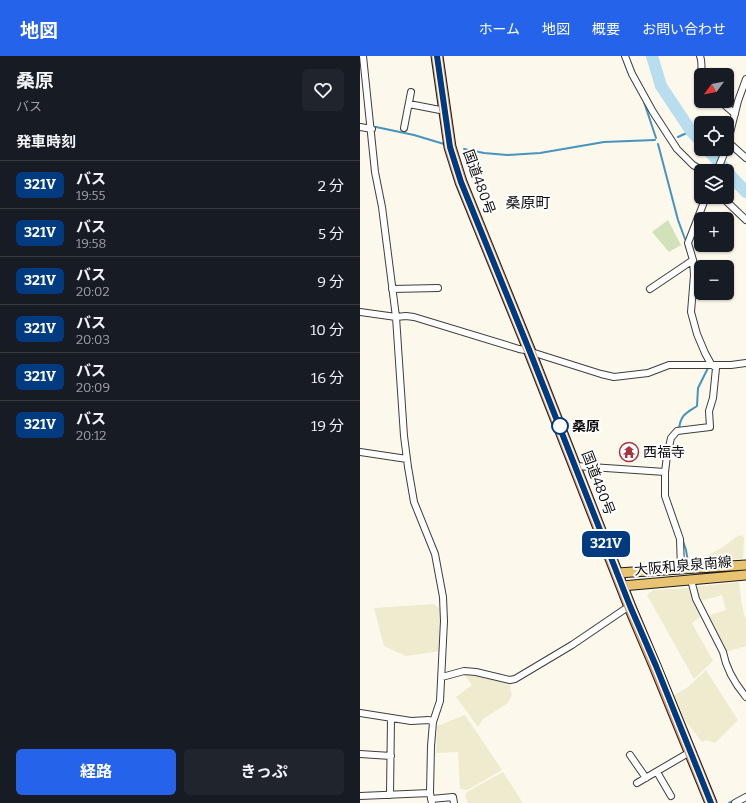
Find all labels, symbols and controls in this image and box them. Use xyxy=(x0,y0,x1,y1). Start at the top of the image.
text: 地図 xyxy=(20,19,58,42)
text: ホーム xyxy=(478,21,520,38)
text: 地図 xyxy=(542,21,570,38)
text: 概要 xyxy=(592,21,620,38)
text: お問い合わせ xyxy=(642,21,726,38)
north arrow xyxy=(694,68,734,108)
map controls xyxy=(694,68,734,300)
text: 桑原 xyxy=(16,69,54,92)
button: heart xyxy=(302,69,344,111)
text: バス xyxy=(16,99,42,114)
button: locate xyxy=(694,116,734,156)
text: 発車時刻 xyxy=(16,133,76,151)
street label: 国道480号 xyxy=(459,147,499,217)
button: layers xyxy=(694,164,734,204)
text: バス xyxy=(76,170,106,188)
text: 321V xyxy=(24,176,56,193)
text: 2 分 xyxy=(318,177,344,195)
text: 19:55 xyxy=(76,188,105,203)
district label: 桑原町 xyxy=(505,194,551,212)
button: + xyxy=(694,212,734,252)
text: バス xyxy=(76,218,106,236)
text: 321V xyxy=(24,224,56,241)
text: 5 分 xyxy=(318,225,344,243)
text: 19:58 xyxy=(76,236,106,251)
button: − xyxy=(694,260,734,300)
text: バス xyxy=(76,266,106,284)
text: 321V xyxy=(24,272,56,289)
text: 9 分 xyxy=(317,273,344,291)
text: 20:02 xyxy=(76,284,109,299)
text: バス xyxy=(76,314,106,332)
text: 321V xyxy=(24,320,56,337)
text: 10 分 xyxy=(310,321,344,339)
text: 20:03 xyxy=(76,332,110,347)
text: バス xyxy=(76,362,106,380)
text: 321V xyxy=(24,368,56,385)
text: 16 分 xyxy=(311,369,344,387)
text: 20:09 xyxy=(76,380,110,395)
text: バス xyxy=(76,410,106,428)
text: 321V xyxy=(24,416,56,433)
text: 19 分 xyxy=(311,417,344,435)
marker: 桑原 xyxy=(551,417,569,435)
place label: 桑原 xyxy=(572,418,600,435)
text: 20:12 xyxy=(76,428,106,443)
temple icon: 西福寺 xyxy=(618,441,640,463)
place label: 西福寺 xyxy=(643,444,685,461)
street label: 国道480号 xyxy=(578,448,618,518)
line badge: 321V xyxy=(578,531,634,557)
text: 321V xyxy=(590,535,622,552)
street label: 大阪和泉泉南線 xyxy=(633,553,733,579)
button: 経路 xyxy=(16,749,176,795)
button: きっぷ xyxy=(184,749,344,795)

